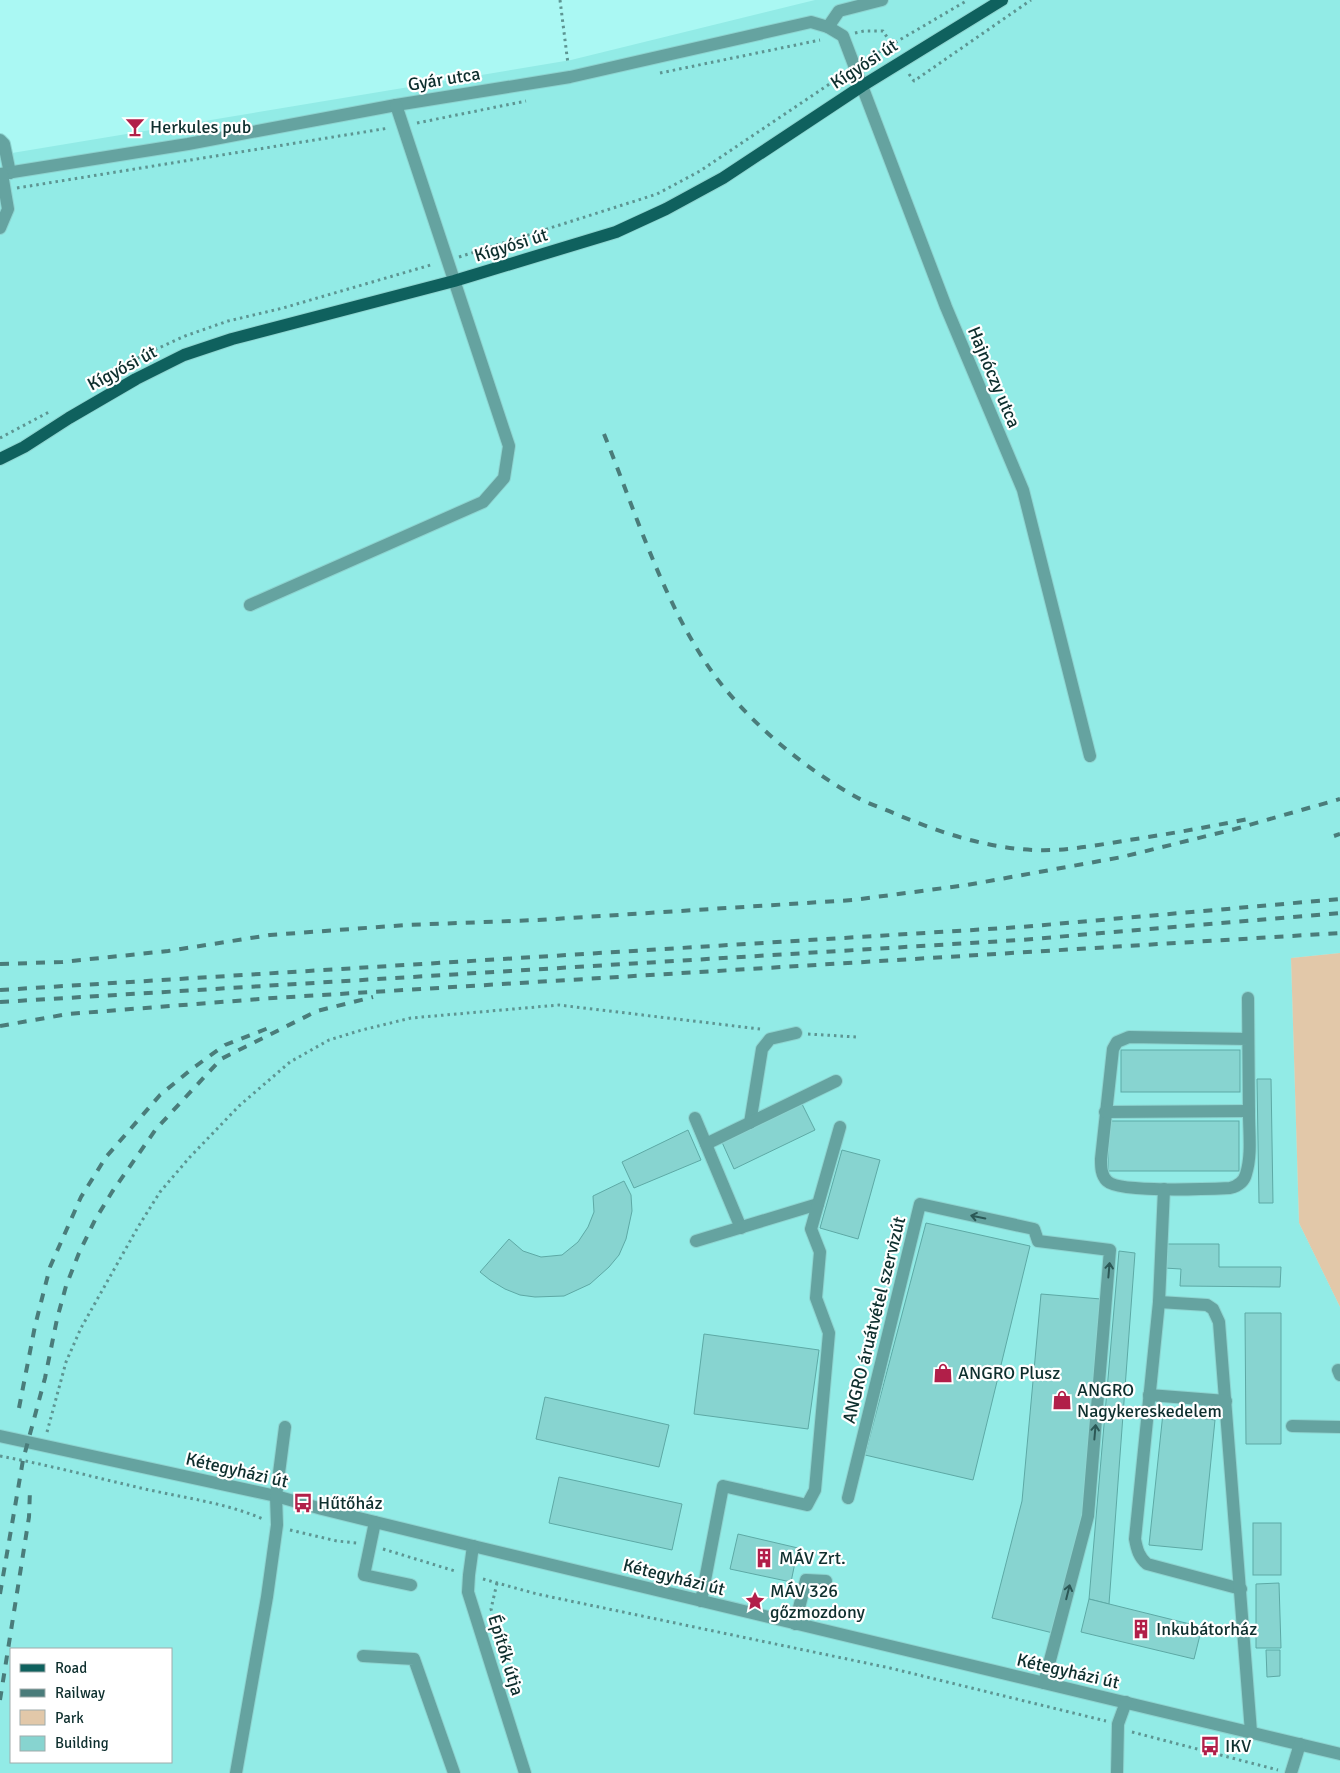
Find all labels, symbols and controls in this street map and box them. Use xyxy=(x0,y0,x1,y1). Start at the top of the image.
street label: Kígyósi út xyxy=(826,34,902,94)
street label: Gyár utca xyxy=(406,62,482,96)
bar icon: Herkules pub xyxy=(124,116,146,138)
place label: Herkules pub xyxy=(150,116,251,138)
street label: Kígyósi út xyxy=(472,223,550,267)
street label: Hajnóczy utca xyxy=(963,323,1025,431)
street label: Kígyósi út xyxy=(83,341,161,395)
one-way arrow xyxy=(970,1211,986,1221)
street label: ANGRO áruátvétel szervizút xyxy=(838,1214,910,1426)
one-way arrow xyxy=(1104,1262,1113,1278)
shop icon: ANGRO Plusz xyxy=(932,1362,954,1384)
place label: ANGRO Plusz xyxy=(958,1362,1060,1384)
place label: ANGRO Nagykereskedelem xyxy=(1077,1379,1222,1422)
shop icon: ANGRO Nagykereskedelem xyxy=(1051,1389,1073,1411)
one-way arrow xyxy=(1090,1424,1100,1440)
street label: Kétegyházi út xyxy=(184,1448,290,1492)
bus stop icon: Hűtőház xyxy=(292,1492,314,1514)
place label: Hűtőház xyxy=(318,1492,382,1514)
building icon: MÁV Zrt. xyxy=(753,1547,775,1569)
place label: MÁV Zrt. xyxy=(779,1547,846,1569)
street label: Kétegyházi út xyxy=(621,1554,727,1600)
place label: MÁV 326 gőzmozdony xyxy=(770,1580,865,1623)
one-way arrow xyxy=(1064,1584,1074,1600)
place icon: MÁV 326 gőzmozdony xyxy=(744,1590,766,1612)
street label: Építők útja xyxy=(483,1612,529,1698)
building icon: Inkubátorház xyxy=(1130,1618,1152,1640)
place label: Inkubátorház xyxy=(1156,1618,1257,1640)
legend xyxy=(10,1648,172,1763)
street label: Kétegyházi út xyxy=(1015,1649,1121,1693)
text: Road xyxy=(55,1659,87,1677)
text: Railway xyxy=(55,1684,105,1702)
text: Park xyxy=(55,1709,84,1727)
text: Building xyxy=(55,1734,109,1752)
bus stop icon: IKV xyxy=(1199,1735,1221,1757)
place label: IKV xyxy=(1225,1735,1252,1757)

